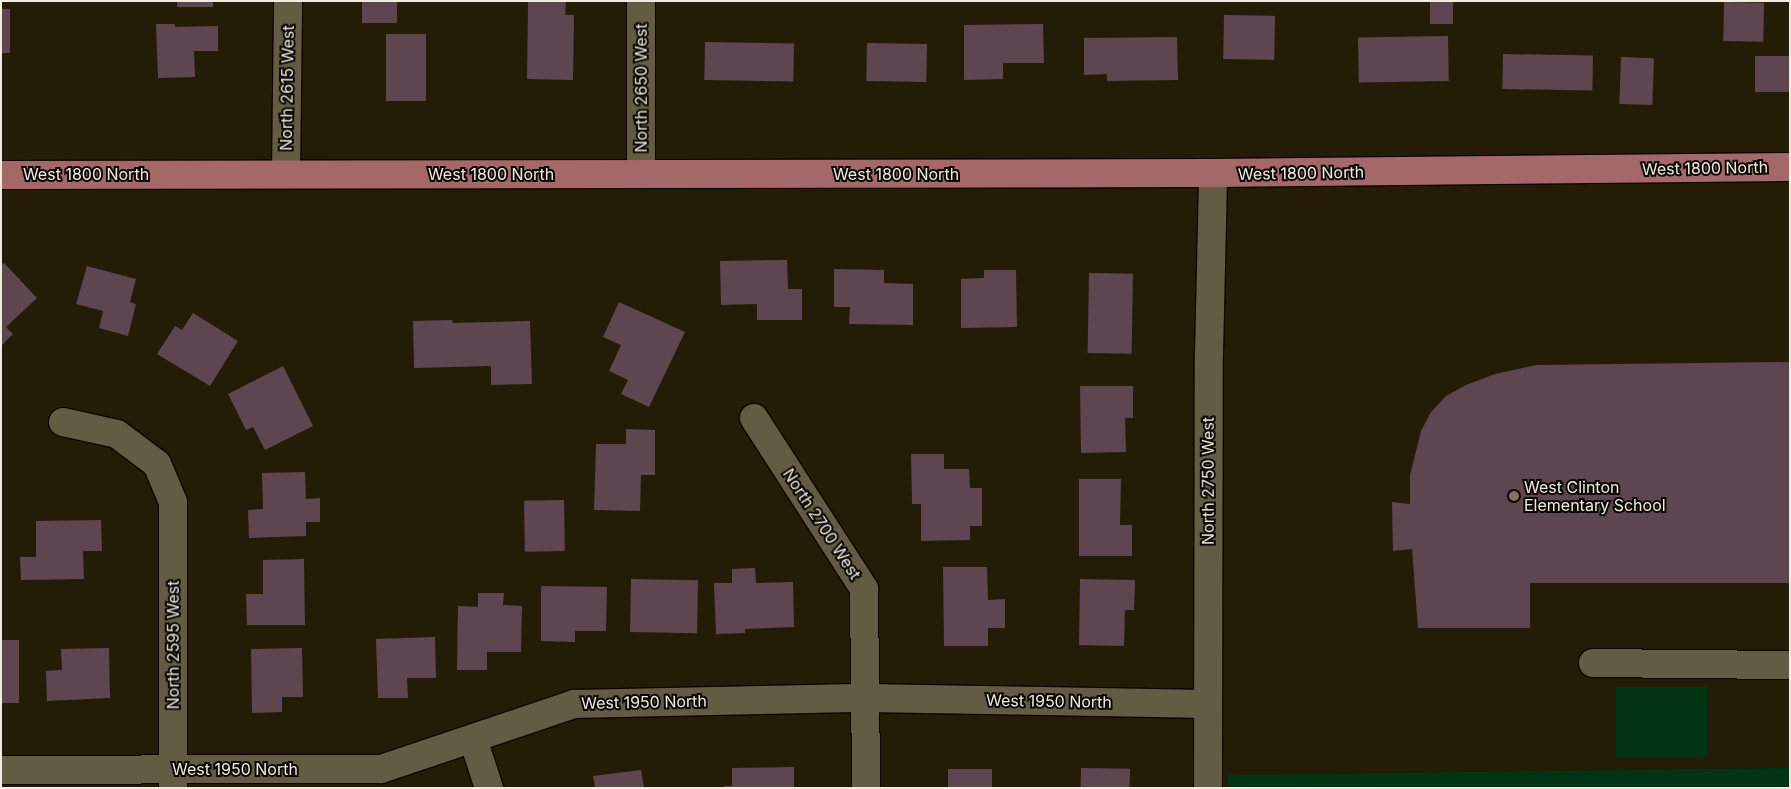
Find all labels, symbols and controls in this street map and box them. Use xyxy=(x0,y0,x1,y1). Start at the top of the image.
street label: North 2650 West xyxy=(631,23,651,153)
street label: North 2615 West xyxy=(276,25,298,151)
street label: West 1800 North xyxy=(1642,157,1768,179)
street label: West 1800 North xyxy=(1238,162,1364,184)
street label: West 1800 North xyxy=(23,164,149,184)
street label: West 1800 North xyxy=(428,164,554,184)
street label: West 1800 North xyxy=(833,164,959,184)
street label: North 2750 West xyxy=(1198,417,1218,545)
street label: North 2700 West xyxy=(779,465,865,583)
place label: West Clinton Elementary School xyxy=(1524,477,1666,515)
marker: West Clinton Elementary School xyxy=(1508,490,1520,502)
street label: North 2595 West xyxy=(163,581,183,709)
street label: West 1950 North xyxy=(986,690,1112,712)
street label: West 1950 North xyxy=(581,691,707,713)
street label: West 1950 North xyxy=(172,759,298,779)

